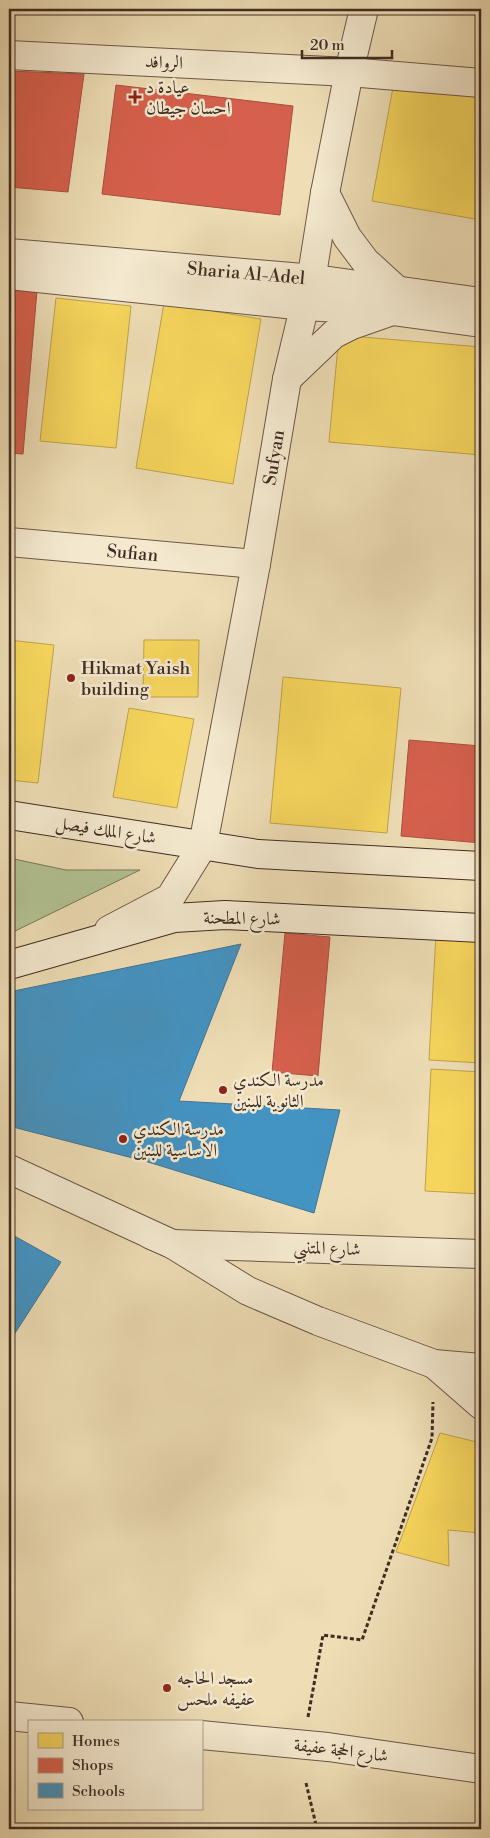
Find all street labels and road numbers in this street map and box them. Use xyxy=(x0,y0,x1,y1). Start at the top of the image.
street label: الروافد xyxy=(144,50,184,75)
street label: Sharia Al-Adel xyxy=(186,257,307,290)
street label: Sufyan xyxy=(258,428,290,487)
street label: Sufian xyxy=(106,540,159,567)
street label: شارع الملك فيصل xyxy=(54,811,158,853)
street label: شارع المطحنة xyxy=(203,906,281,934)
street label: شارع المتنبي xyxy=(293,1236,361,1266)
street label: شارع الحجة عفيفة xyxy=(292,1733,389,1771)

